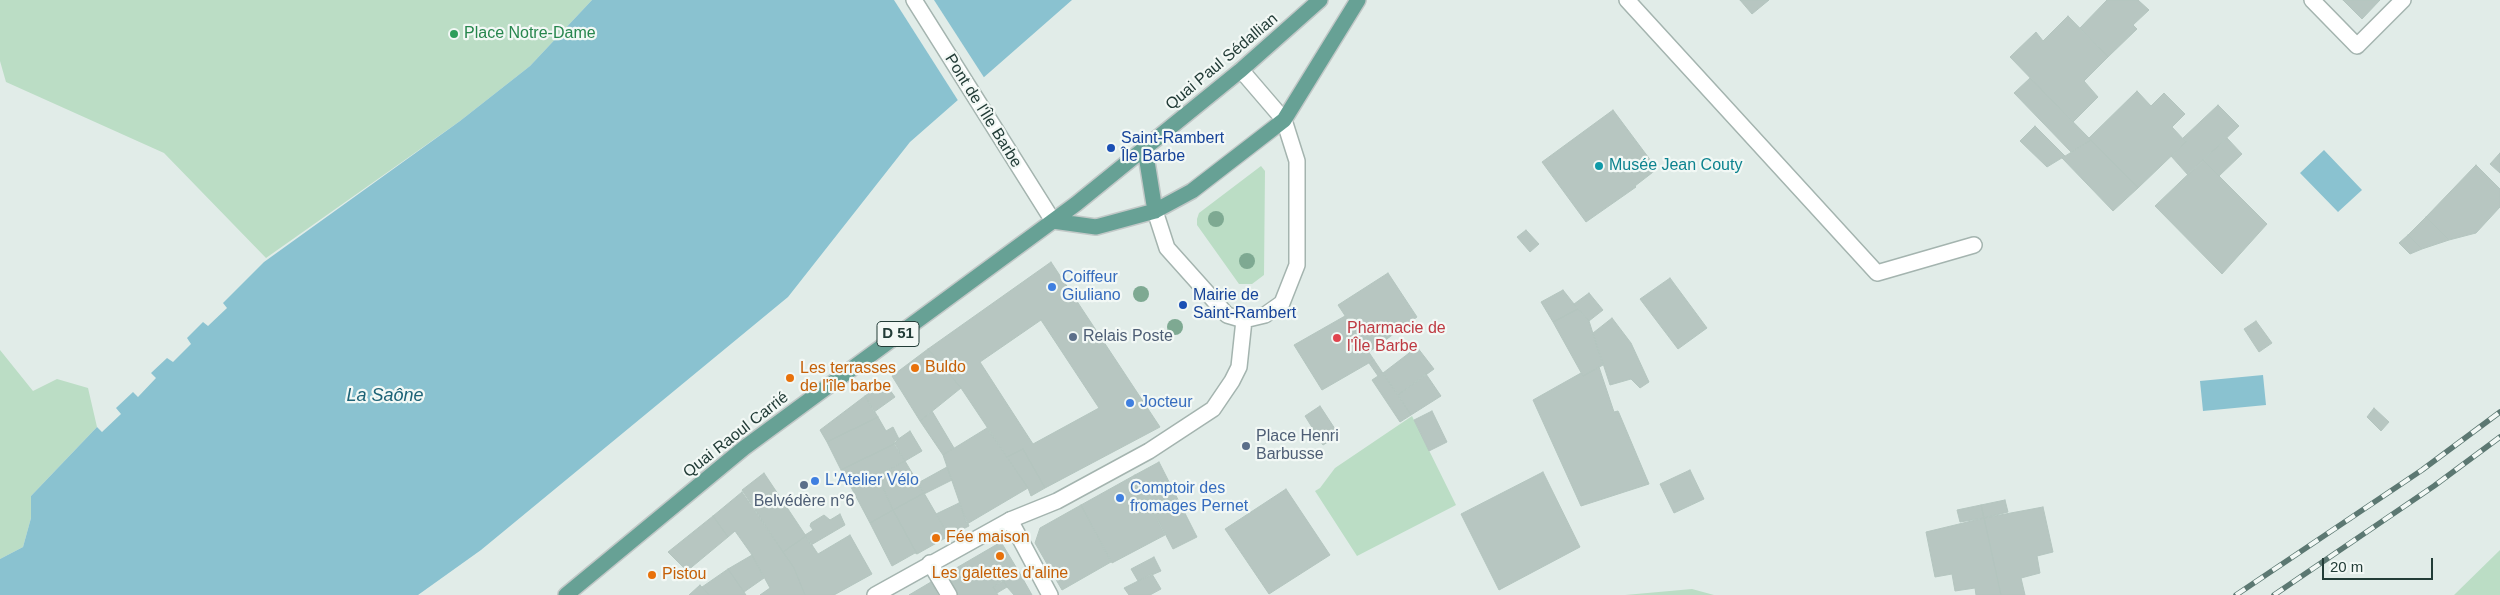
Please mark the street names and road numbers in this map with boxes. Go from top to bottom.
street label: Quai Paul Sédallian [1162,9,1282,115]
street label: Pont de l'Île Barbe [940,51,1026,171]
road number: D 51 [877,322,919,346]
street label: Quai Raoul Carrié [680,388,792,482]

